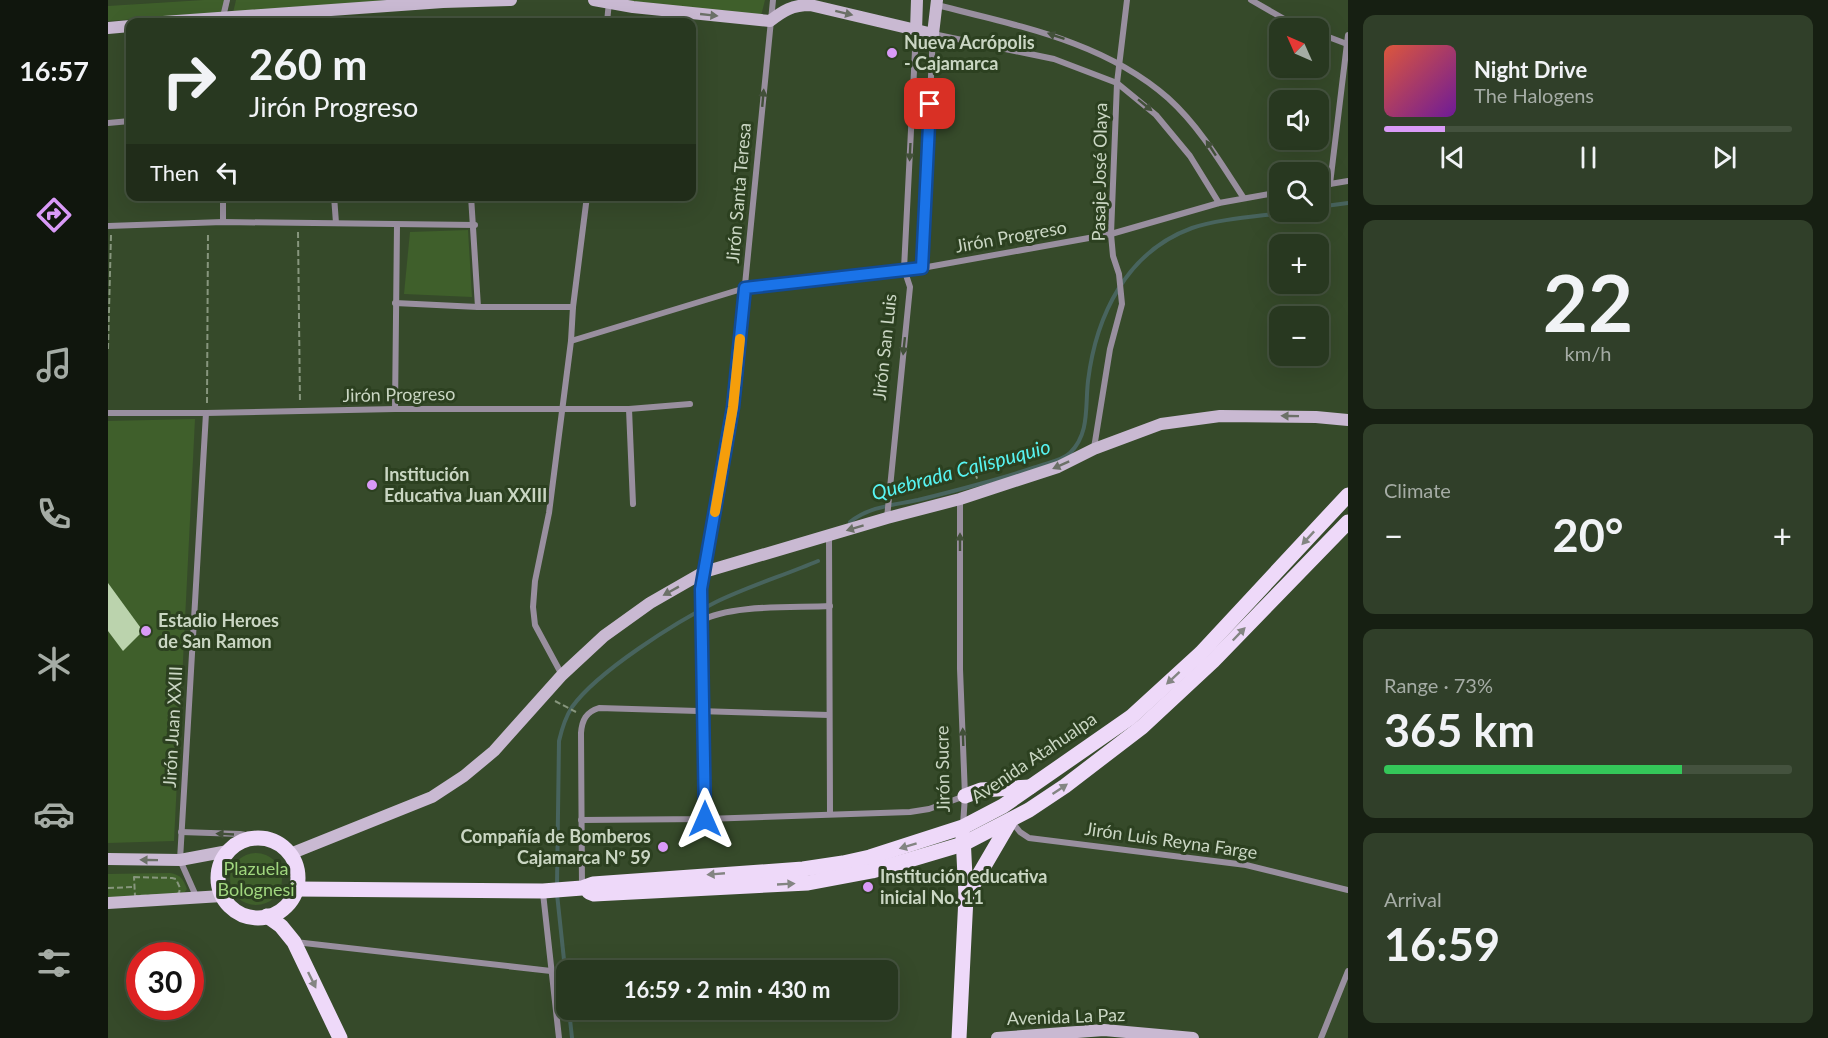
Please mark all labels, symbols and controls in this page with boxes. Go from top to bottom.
one-way arrow [834,9,853,19]
one-way arrow [699,10,718,20]
north arrow [1269,18,1329,78]
map controls [1269,18,1329,366]
place label: Nueva Acrópolis - Cajamarca [904,31,1035,74]
one-way arrow [1047,31,1065,41]
text: 260 m [249,39,367,89]
icon: right [150,42,228,120]
marker: Nueva Acrópolis - Cajamarca [885,46,899,60]
text: 16:57 [19,54,89,87]
text: Night Drive [1474,56,1587,83]
pin [904,78,955,129]
text: The Halogens [1474,83,1594,107]
icon: arrive [913,87,946,120]
one-way arrow [758,88,768,107]
text: Jirón Progreso [249,90,418,123]
button: sound [1269,90,1329,150]
one-way arrow [1137,99,1152,111]
street label: Pasaje José Olaya [1087,102,1111,242]
street label: Jirón Santa Teresa [721,122,755,264]
one-way arrow [1206,140,1217,156]
icon: previous [1436,141,1469,174]
icon: pause [1572,141,1605,174]
icon: next [1708,141,1741,174]
one-way arrow [906,142,915,161]
icon: left [211,156,244,189]
text: Then [150,159,199,186]
button: search [1269,162,1329,222]
icon: directions [33,194,75,236]
street label: Jirón Progreso [953,215,1068,257]
button: + [1269,234,1329,294]
text: 22 [1543,255,1633,349]
street label: Jirón San Luis [867,292,901,401]
button: − [1269,306,1329,366]
one-way arrow [899,336,909,355]
text: km/h [1565,341,1611,365]
icon: music [33,344,75,386]
street label: Jirón Progreso [342,382,456,406]
one-way arrow [1280,412,1299,421]
water label: Quebrada Calispuquio [869,434,1053,504]
one-way arrow [1053,460,1070,469]
place label: Institución Educativa Juan XXIII [384,463,547,506]
marker: Institución Educativa Juan XXIII [365,478,379,492]
text: Climate [1384,478,1451,502]
icon: phone [33,493,75,535]
text: 20° [1553,508,1623,562]
text: − [1384,515,1403,555]
text: + [1773,515,1792,555]
one-way arrow [846,524,864,533]
one-way arrow [1302,530,1315,545]
one-way arrow [955,533,965,552]
one-way arrow [662,586,679,596]
place label: Estadio Heroes de San Ramon [158,609,279,652]
marker: Estadio Heroes de San Ramon [139,624,153,638]
one-way arrow [1232,627,1246,641]
icon: climate [33,643,75,685]
street label: Jirón Juan XXIII [158,666,186,788]
one-way arrow [1166,671,1180,685]
text: Range · 73% [1384,673,1493,697]
text: 365 km [1384,703,1535,757]
street label: Avenida Atahualpa [966,707,1100,807]
street label: Jirón Sucre [930,725,954,813]
one-way arrow [958,728,967,747]
one-way arrow [1052,783,1068,795]
position arrow [673,787,737,851]
icon: car [33,793,75,835]
street label: Jirón Luis Reyna Farge [1083,817,1259,863]
place label: Compañía de Bomberos Cajamarca Nº 59 [460,825,651,868]
one-way arrow [215,829,234,838]
marker: Compañía de Bomberos Cajamarca Nº 59 [656,840,670,854]
one-way arrow [899,842,917,851]
one-way arrow [140,855,159,865]
park label: Plazuela Bolognesi [217,857,295,900]
place label: Institución educativa inicial No. 11 [880,865,1047,908]
one-way arrow [706,870,725,879]
one-way arrow [776,880,795,889]
marker: Institución educativa inicial No. 11 [861,880,875,894]
text: Arrival [1384,887,1442,911]
text: 16:59 [1384,917,1500,971]
icon: filters [33,942,75,984]
speed limit sign: 30 [126,942,204,1020]
one-way arrow [308,971,317,988]
text: 16:59 · 2 min · 430 m [624,976,830,1003]
street label: Avenida La Paz [1006,1003,1126,1029]

